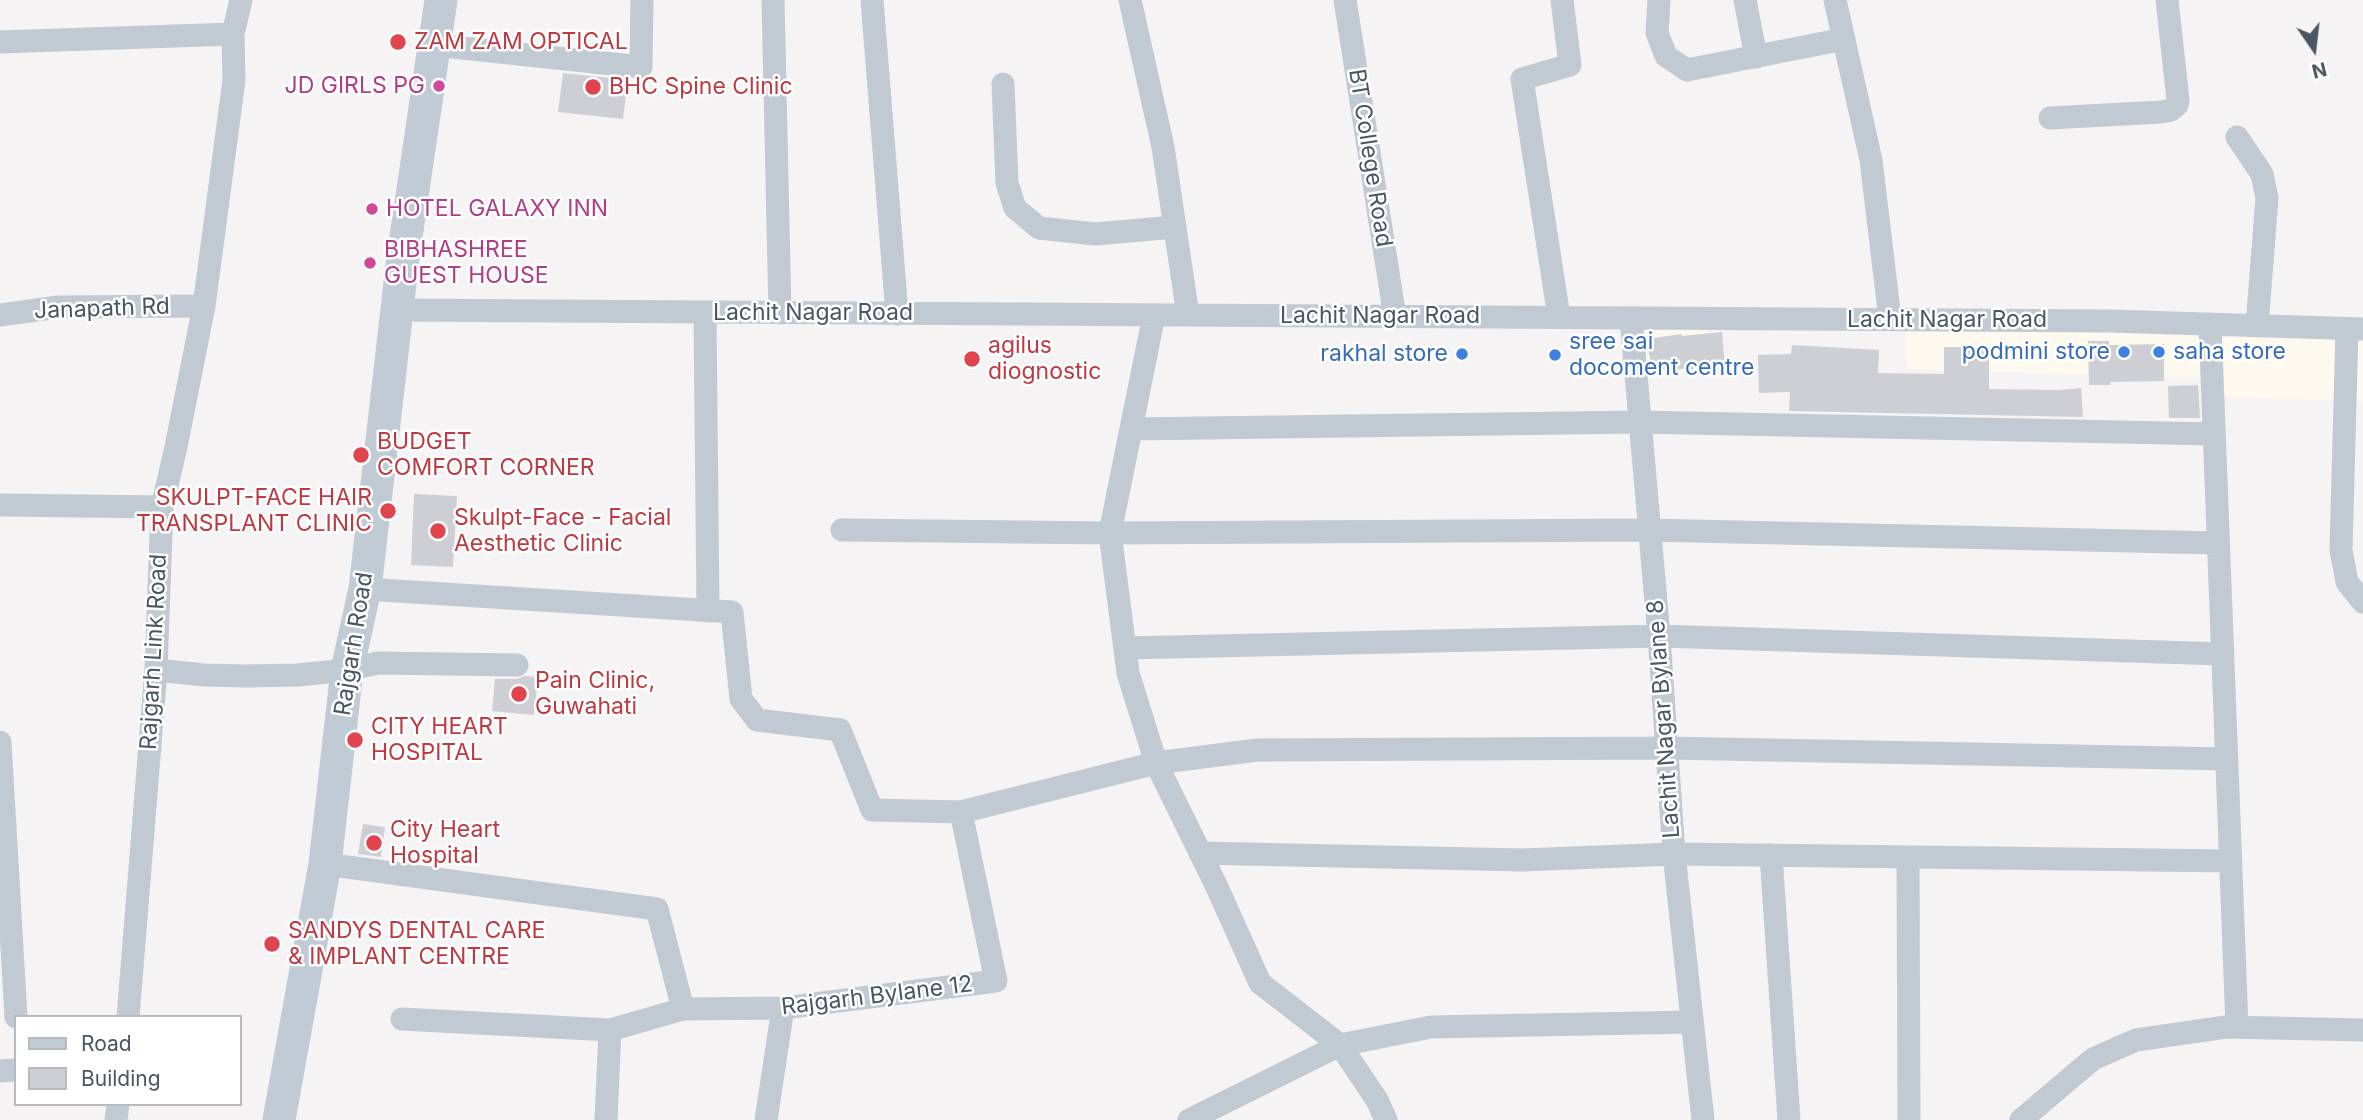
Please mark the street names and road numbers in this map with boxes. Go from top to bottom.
street label: BT College Road [1342,67,1398,249]
street label: Janapath Rd [34,293,170,325]
street label: Lachit Nagar Road [713,299,913,327]
street label: Lachit Nagar Road [1280,302,1480,330]
street label: Lachit Nagar Road [1847,306,2047,334]
street label: Rajgarh Link Road [135,553,173,751]
street label: Rajgarh Road [329,570,379,718]
street label: Lachit Nagar Bylane 8 [1642,599,1686,839]
street label: Rajgarh Bylane 12 [780,971,974,1021]

